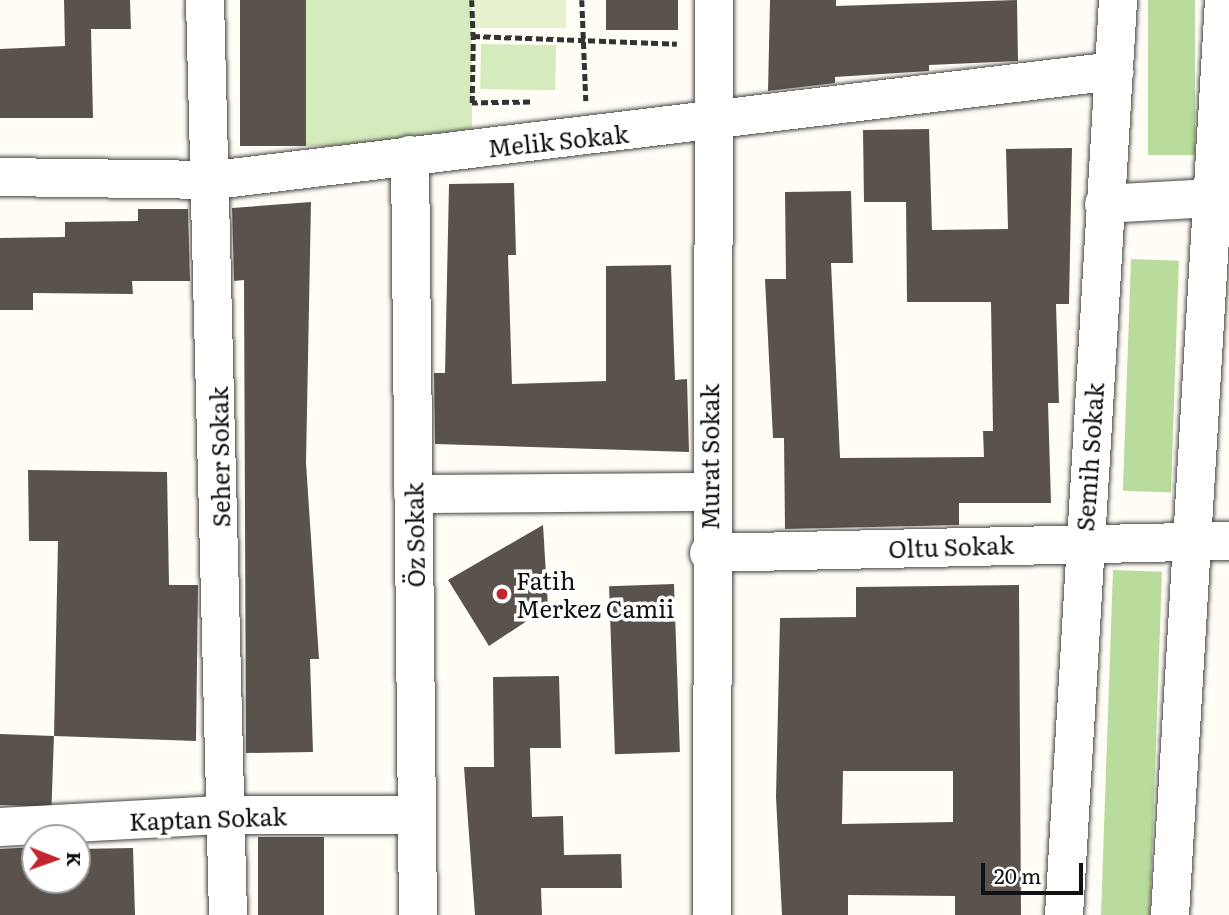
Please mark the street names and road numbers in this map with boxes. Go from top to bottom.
street label: Melik Sokak [486,118,630,162]
street label: Semih Sokak [1069,382,1109,532]
street label: Murat Sokak [695,384,723,530]
street label: Seher Sokak [203,386,235,528]
street label: Öz Sokak [399,482,429,588]
street label: Oltu Sokak [888,529,1014,563]
street label: Kaptan Sokak [129,801,287,835]

